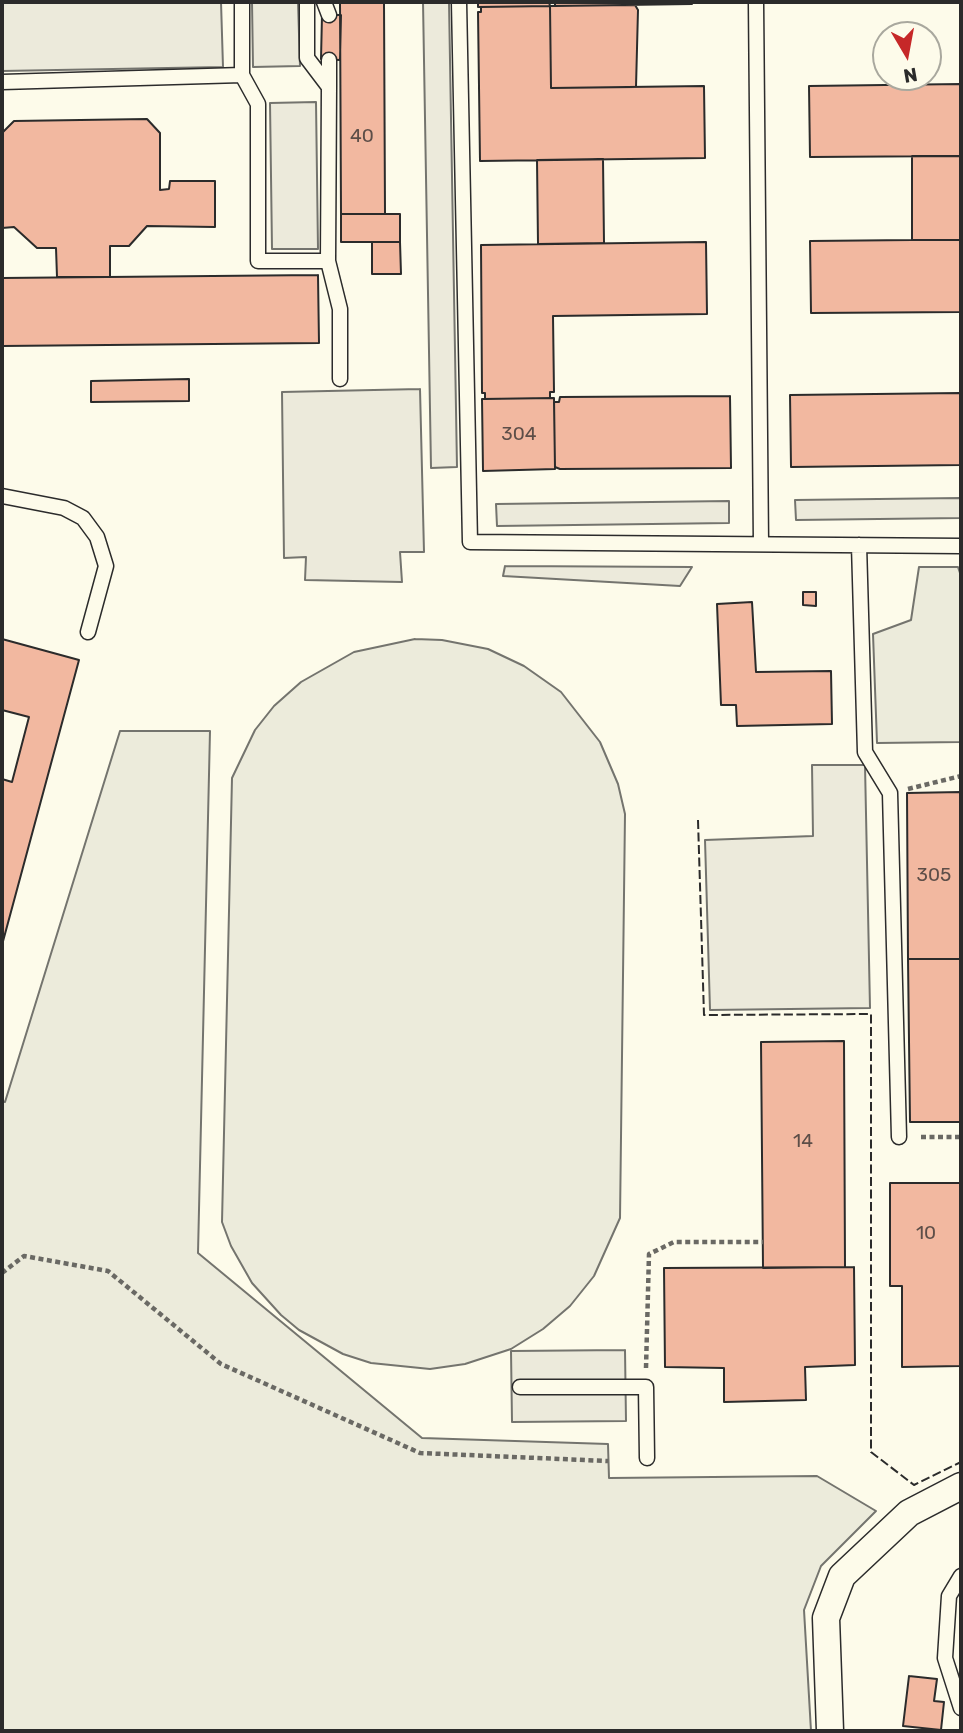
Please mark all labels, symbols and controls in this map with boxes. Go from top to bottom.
north arrow [872,21,942,91]
text: N [902,63,919,88]
house number: 40 [350,126,374,148]
house number: 304 [501,424,537,446]
house number: 305 [917,865,951,887]
house number: 14 [793,1131,813,1153]
house number: 10 [916,1223,936,1245]

